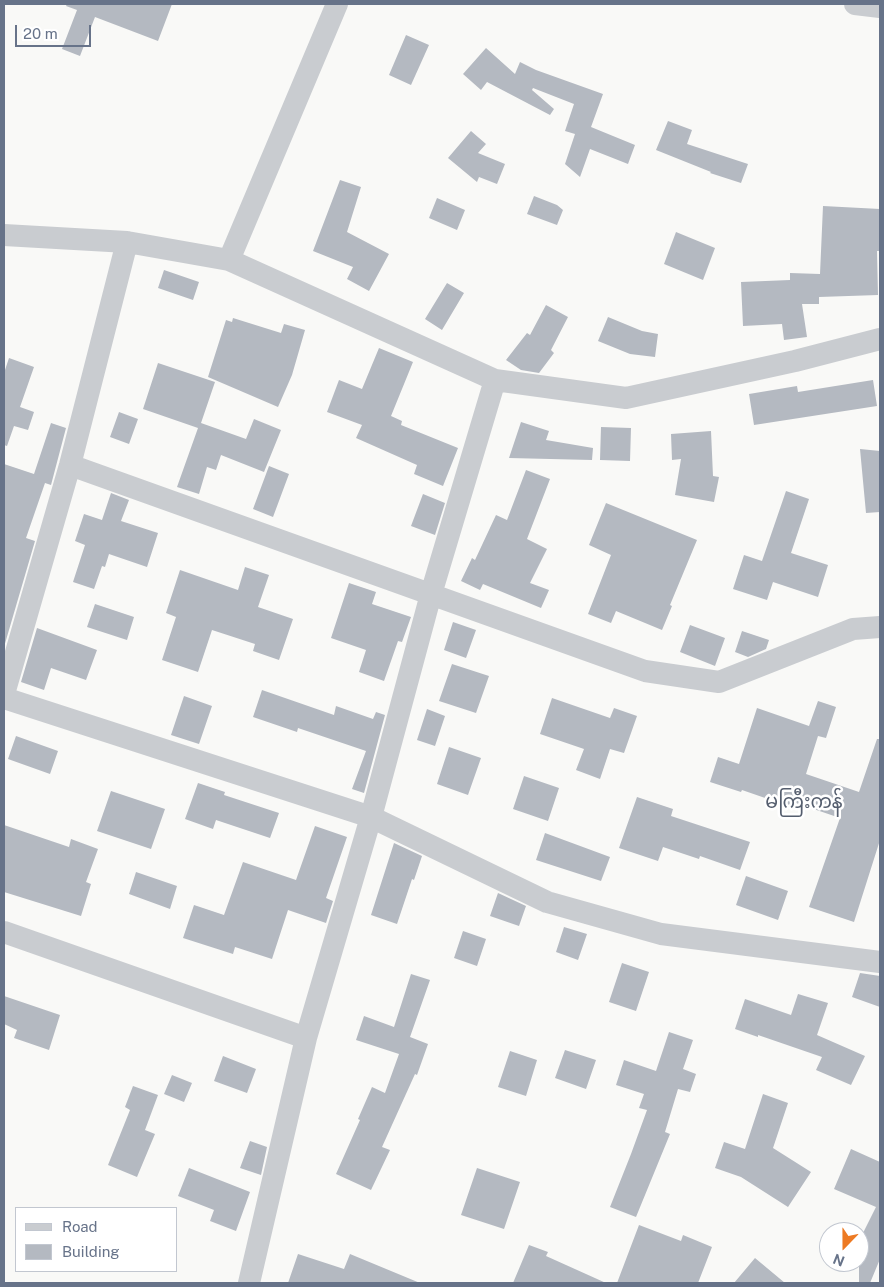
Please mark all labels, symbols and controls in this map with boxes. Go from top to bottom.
scale bar [18,15,94,47]
text: 20 m [23,25,58,42]
district label: မကြီးကန် [765,791,843,813]
legend [15,1207,178,1272]
text: Road [62,1218,98,1235]
north arrow [819,1222,869,1272]
text: Building [62,1243,120,1260]
text: N [831,1251,847,1269]

